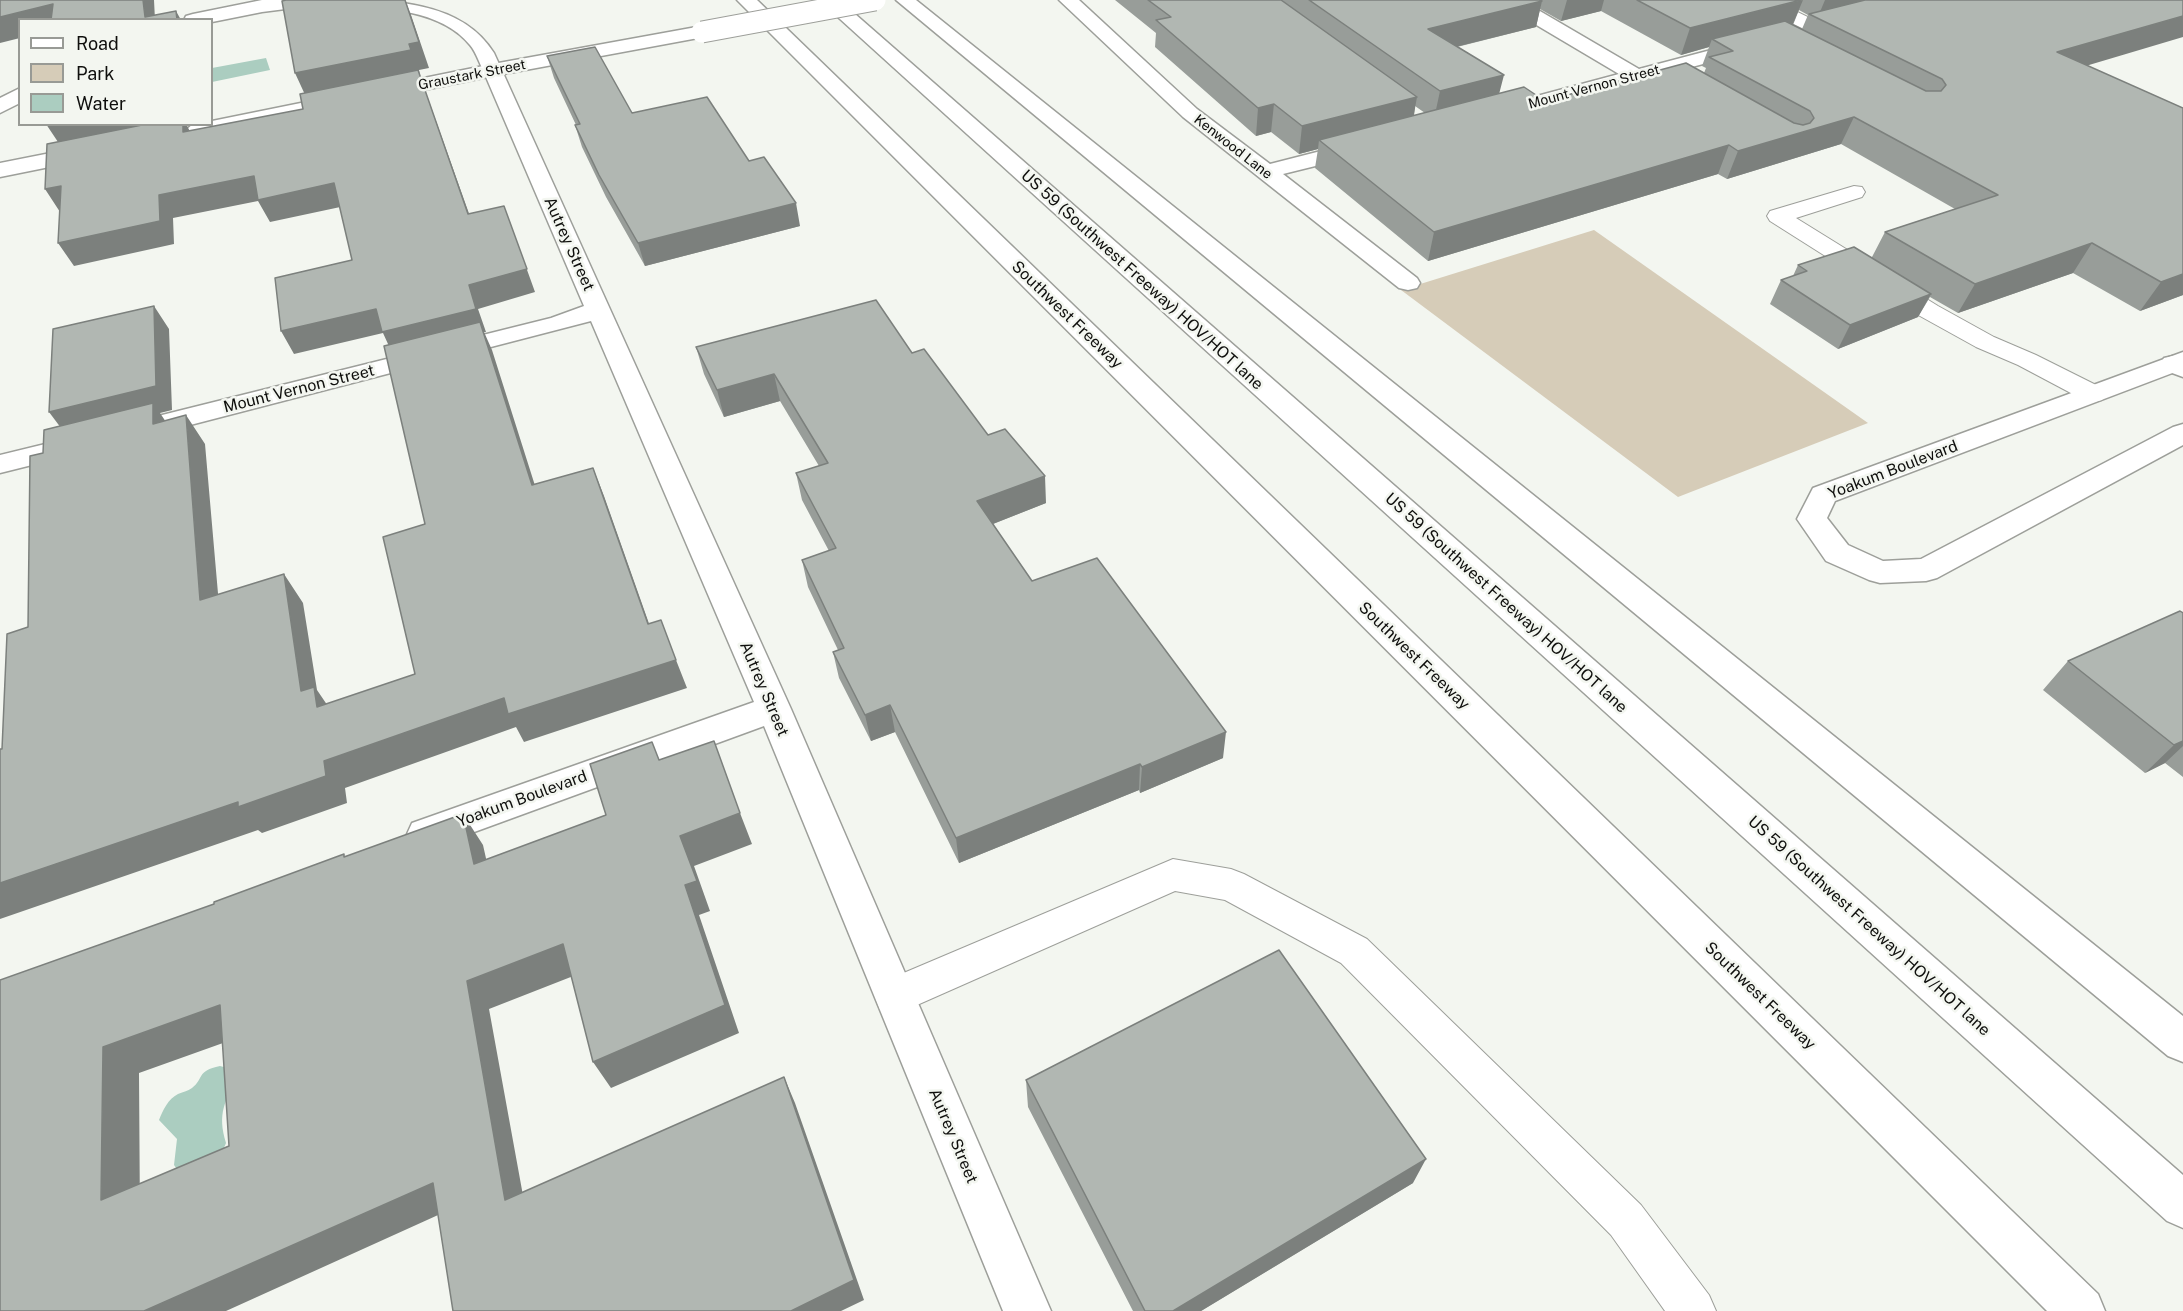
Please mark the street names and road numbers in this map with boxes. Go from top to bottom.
street label: Graustark Street [417,56,527,94]
street label: Mount Vernon Street [1526,61,1662,113]
street label: Kenwood Lane [1190,111,1276,183]
street label: US 59 (Southwest Freeway) HOV/HOT lane [1017,166,1267,394]
street label: Autrey Street [540,194,598,294]
street label: Southwest Freeway [1008,257,1126,373]
street label: Mount Vernon Street [221,361,377,417]
street label: Yoakum Boulevard [1825,436,1961,504]
street label: US 59 (Southwest Freeway) HOV/HOT lane [1381,489,1631,717]
street label: Southwest Freeway [1355,598,1473,714]
street label: Autrey Street [735,639,793,739]
street label: Yoakum Boulevard [454,766,590,832]
street label: US 59 (Southwest Freeway) HOV/HOT lane [1744,812,1994,1040]
street label: Southwest Freeway [1701,938,1819,1054]
street label: Autrey Street [924,1086,982,1186]

